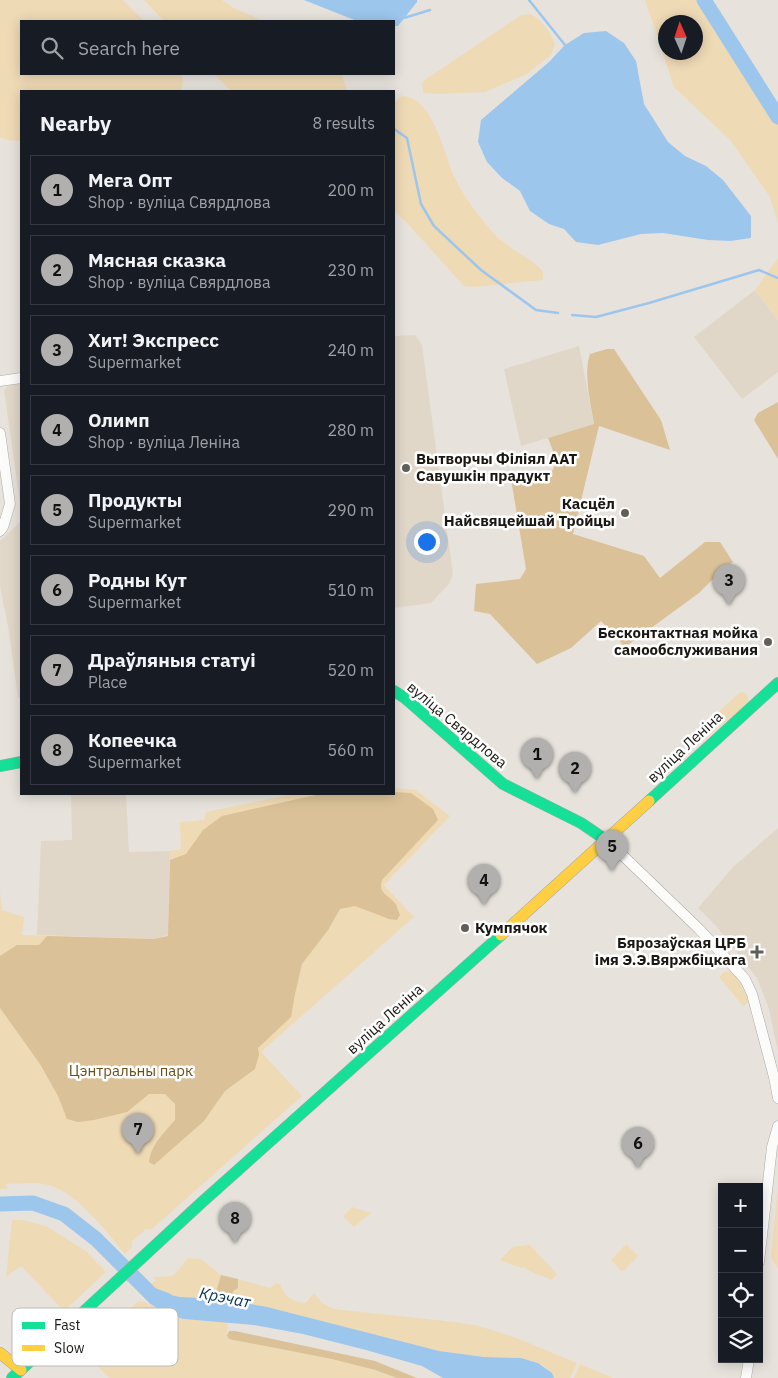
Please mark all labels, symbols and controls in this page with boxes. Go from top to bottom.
north arrow [658,15,703,60]
search box [20,20,395,75]
icon: search [38,34,66,62]
text: Search here [78,36,180,60]
text: Nearby [40,109,111,137]
text: 8 results [312,113,375,133]
text: Мега Опт [88,168,172,192]
text: 1 [52,180,62,200]
text: 200 m [327,180,374,200]
text: Shop · вуліца Свярдлова [88,192,271,212]
text: Мясная сказка [88,248,226,272]
text: 2 [52,260,62,280]
text: 230 m [327,260,374,280]
text: Shop · вуліца Свярдлова [88,272,271,292]
text: Хит! Экспресс [88,328,219,352]
text: 3 [52,340,62,360]
text: 240 m [327,340,374,360]
text: Supermarket [88,352,181,372]
text: Олимп [88,408,150,432]
text: 4 [52,420,62,440]
text: 280 m [327,420,374,440]
text: Shop · вуліца Леніна [88,432,240,452]
place label: Вытворчы Філіял ААТ Савушкін прадукт [416,449,578,485]
marker: Вытворчы Філіял ААТ Савушкін прадукт [400,462,412,474]
text: Продукты [88,488,182,512]
place label: Касцёл Найсвяцейшай Тройцы [444,494,615,530]
text: 5 [52,500,62,520]
text: 290 m [327,500,374,520]
marker: Касцёл Найсвяцейшай Тройцы [619,507,631,519]
text: Supermarket [88,512,181,532]
your location [414,529,440,555]
pin: 3 [713,564,745,605]
text: Родны Кут [88,568,187,592]
text: 6 [52,580,62,600]
text: 510 m [327,580,374,600]
text: Supermarket [88,592,181,612]
place label: Бесконтактная мойка самообслуживания [598,623,758,659]
marker: Бесконтактная мойка самообслуживания [762,636,774,648]
text: Драўляныя статуі [88,648,256,672]
text: 7 [52,660,62,680]
text: 520 m [327,660,374,680]
text: Place [88,672,127,692]
street label: вуліца Свярдлова [403,677,511,772]
street label: вуліца Леніна [643,707,726,786]
text: Копеечка [88,728,177,752]
pin: 1 [521,738,553,779]
text: 8 [52,740,62,760]
text: 560 m [327,740,374,760]
text: Supermarket [88,752,181,772]
pin: 2 [559,752,591,793]
pin: 5 [596,830,628,871]
pin: 4 [468,864,500,905]
place label: Кумпячок [475,918,548,937]
marker: Кумпячок [459,922,471,934]
place label: Бярозаўская ЦРБ імя Э.Э.Вяржбіцкага [595,933,746,969]
marker: Бярозаўская ЦРБ імя Э.Э.Вяржбіцкага [750,945,764,959]
street label: вуліца Леніна [343,979,427,1058]
park label: Цэнтральны парк [69,1061,193,1080]
pin: 7 [122,1113,154,1154]
pin: 6 [622,1127,654,1168]
map controls [718,1183,763,1363]
button: + [718,1183,763,1228]
pin: 8 [219,1202,251,1243]
button: − [718,1228,763,1273]
button: locate [718,1273,763,1318]
water label: Крэчат [198,1282,253,1312]
legend [12,1308,178,1366]
text: Fast [54,1316,80,1334]
button: layers [718,1318,763,1363]
text: Slow [54,1339,85,1357]

